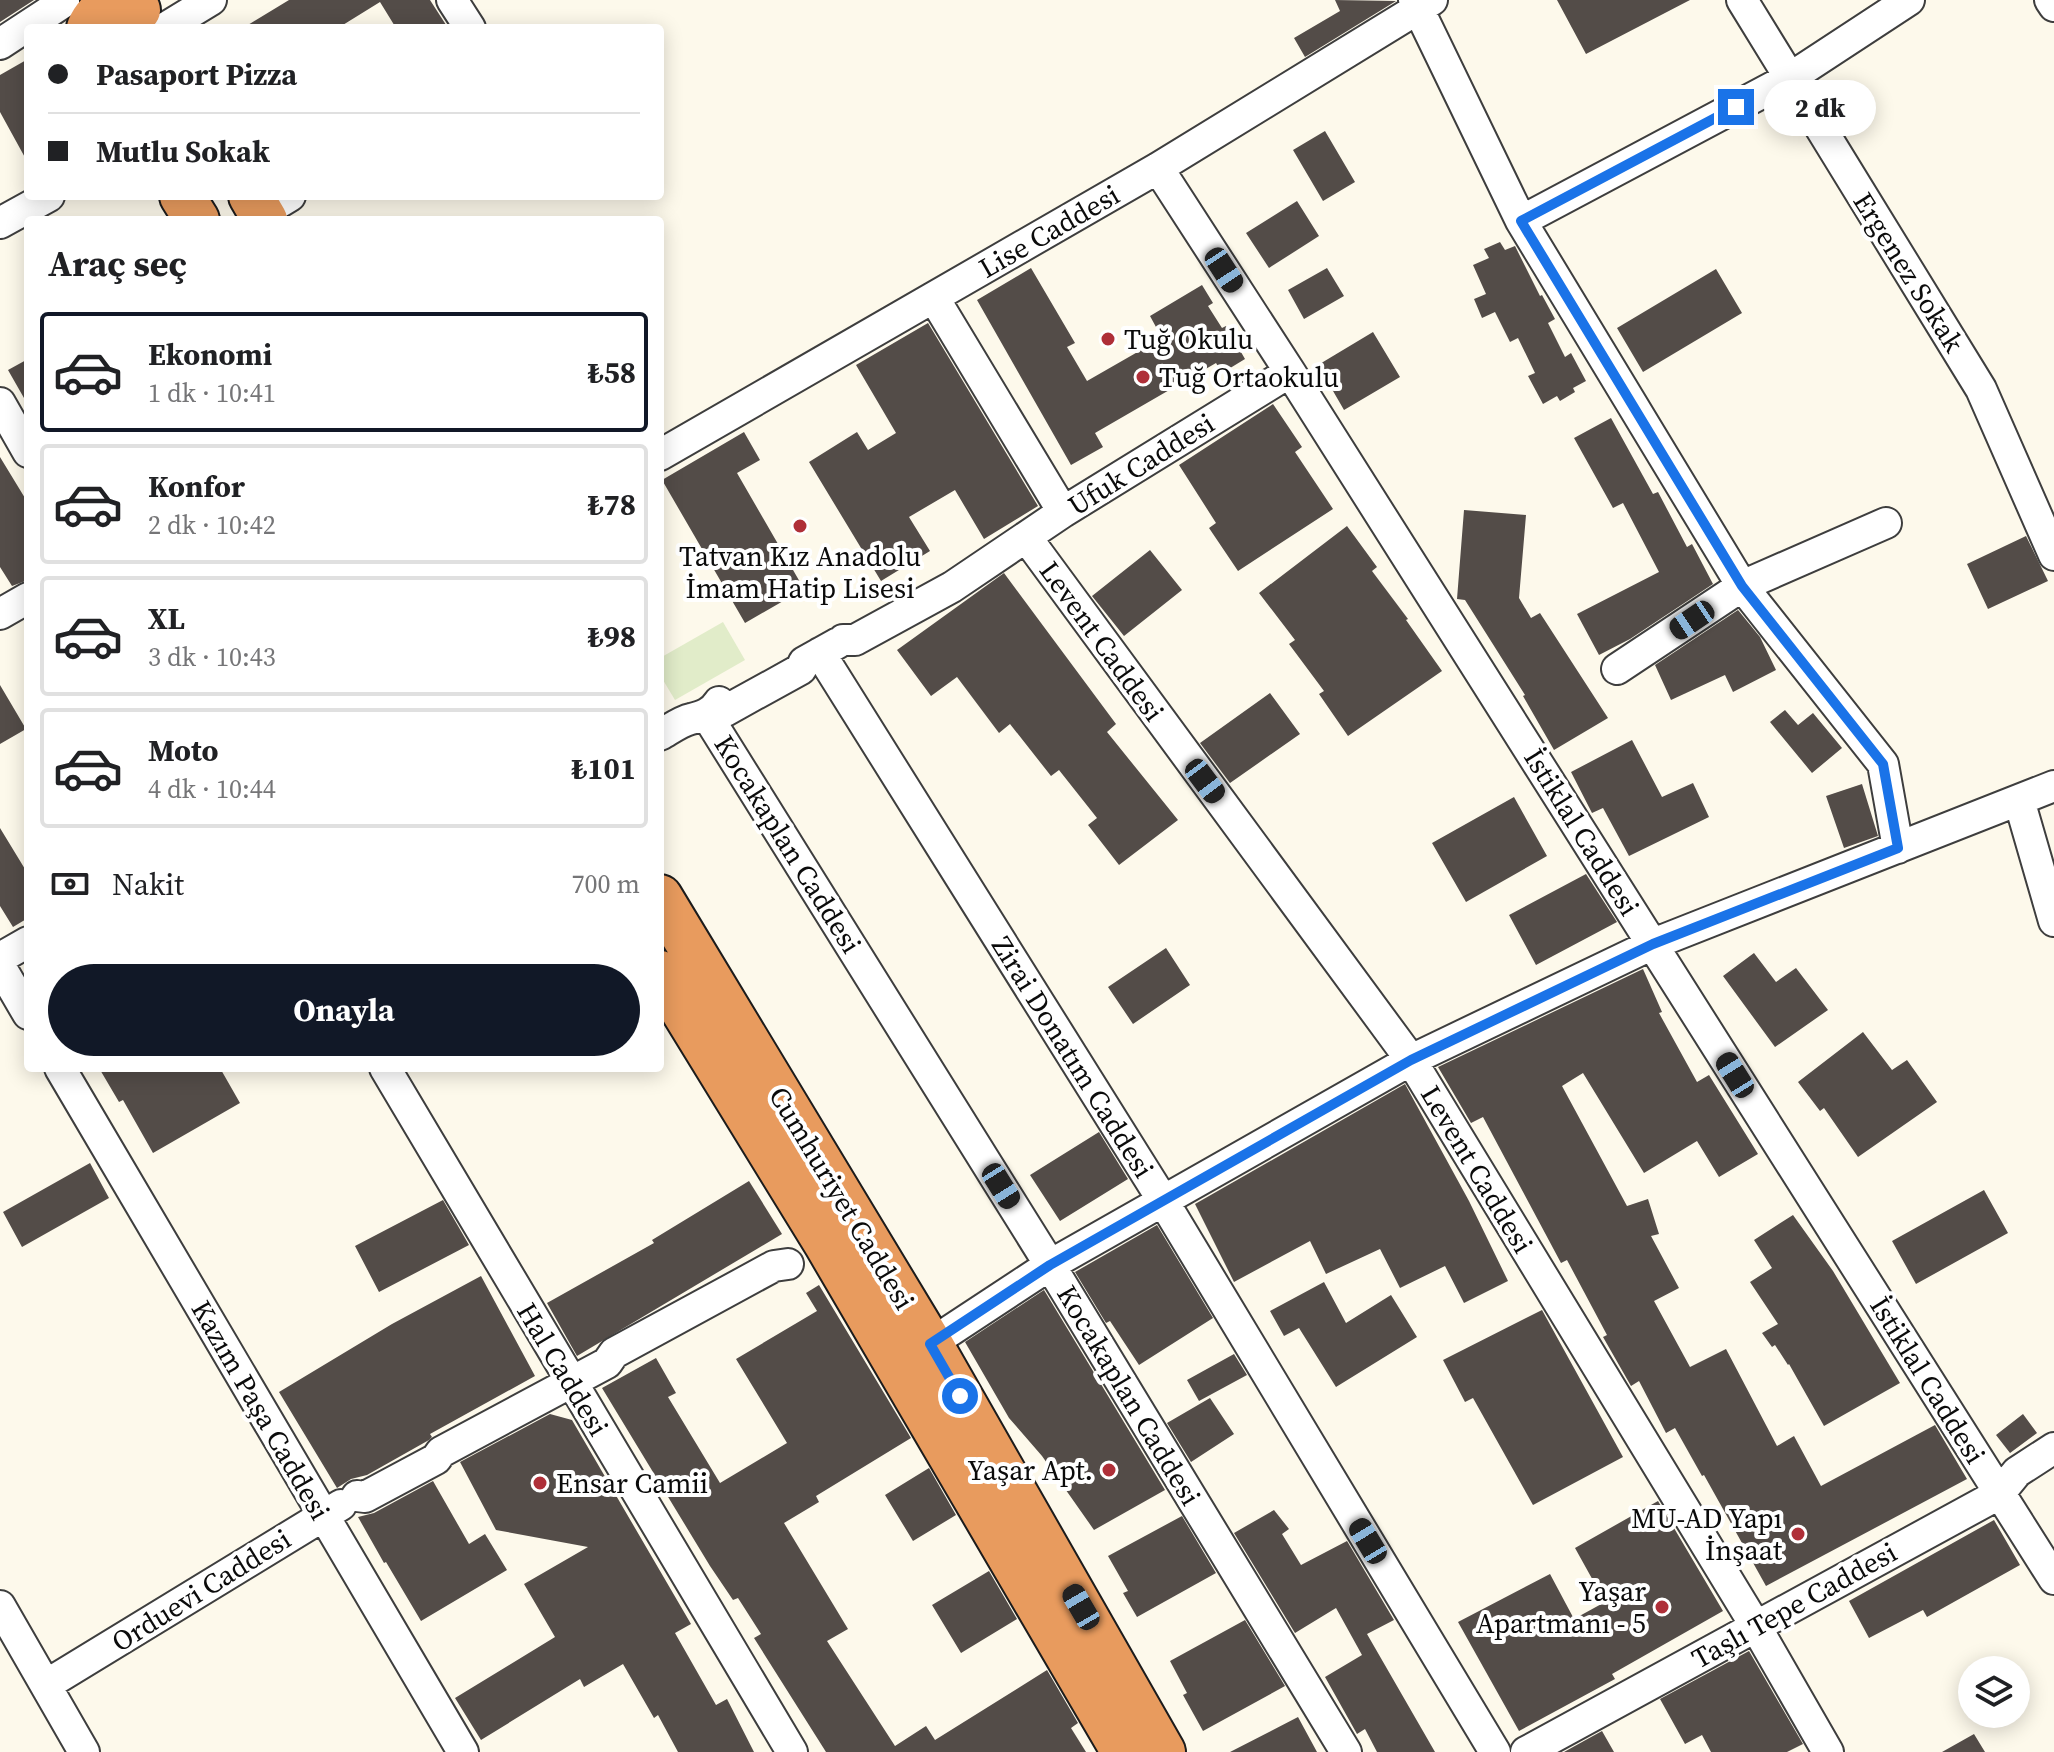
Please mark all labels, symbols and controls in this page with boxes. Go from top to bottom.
text: Pasaport Pizza [96,54,297,95]
callout: 2 dk [1764,79,1876,135]
route end [1718,89,1754,125]
text: 2 dk [1795,90,1845,126]
text: Mutlu Sokak [96,131,270,172]
street label: Lise Caddesi [972,175,1126,287]
street label: Ergenez Sokak [1845,185,1974,360]
text: Araç seç [48,239,187,288]
car [1201,243,1247,297]
place label: Tuğ Okulu [1124,320,1253,358]
marker: Tuğ Okulu [1099,330,1117,348]
text: Ekonomi [148,334,272,375]
icon: car [52,336,124,408]
text: ₺58 [587,352,636,393]
place label: Tuğ Ortaokulu [1159,358,1339,396]
marker: Tuğ Ortaokulu [1134,368,1152,386]
text: 1 dk · 10:41 [148,375,276,411]
street label: Ufuk Caddesi [1061,404,1221,524]
text: Konfor [148,466,245,507]
icon: car [52,468,124,540]
text: ₺78 [587,484,636,525]
text: 2 dk · 10:42 [148,507,276,543]
marker: Tatvan Kız Anadolu İmam Hatip Lisesi [791,517,809,535]
place label: Tatvan Kız Anadolu İmam Hatip Lisesi [679,537,921,607]
street label: Levent Caddesi [1031,553,1173,729]
car [1665,597,1719,643]
text: XL [148,598,185,639]
icon: car [52,600,124,672]
text: ₺98 [587,616,636,657]
text: 3 dk · 10:43 [148,639,276,675]
street label: Kocakaplan Caddesi [705,728,871,960]
text: Moto [148,730,219,771]
icon: car [52,732,124,804]
street label: İstiklal Caddesi [1515,741,1649,923]
text: ₺101 [571,748,636,789]
car [1181,755,1229,807]
text: 4 dk · 10:44 [148,771,276,807]
icon: cash [48,862,92,906]
text: Nakit [112,864,184,905]
text: 700 m [572,866,640,902]
street label: Zirai Donatım Caddesi [983,929,1163,1185]
button: Onayla [48,964,640,1056]
car [1712,1048,1758,1102]
street label: Levent Caddesi [1412,1078,1542,1260]
street label: Cumhuriyet Caddesi [760,1079,924,1317]
car [978,1159,1024,1213]
street label: Kocakaplan Caddesi [1048,1278,1210,1512]
street label: İstiklal Caddesi [1861,1289,1995,1471]
street label: Kazım Paşa Caddesi [183,1293,339,1527]
street label: Hal Caddesi [508,1295,618,1443]
route start [942,1378,978,1414]
place label: Yaşar Apt. [967,1451,1093,1489]
marker: Yaşar Apt. [1100,1461,1118,1479]
place label: Ensar Camii [556,1464,708,1502]
marker: Ensar Camii [531,1474,549,1492]
place label: MU-AD Yapı İnşaat [1631,1499,1783,1569]
car [1345,1514,1391,1568]
street label: Orduevi Caddesi [104,1520,298,1660]
marker: MU-AD Yapı İnşaat [1789,1525,1807,1543]
street label: Taşlı Tepe Caddesi [1685,1533,1903,1677]
place label: Yaşar Apartmanı - 5 [1476,1572,1646,1642]
car [1059,1580,1103,1634]
marker: Yaşar Apartmanı - 5 [1653,1598,1671,1616]
map controls [1958,1656,2030,1728]
button: layers [1958,1656,2030,1728]

